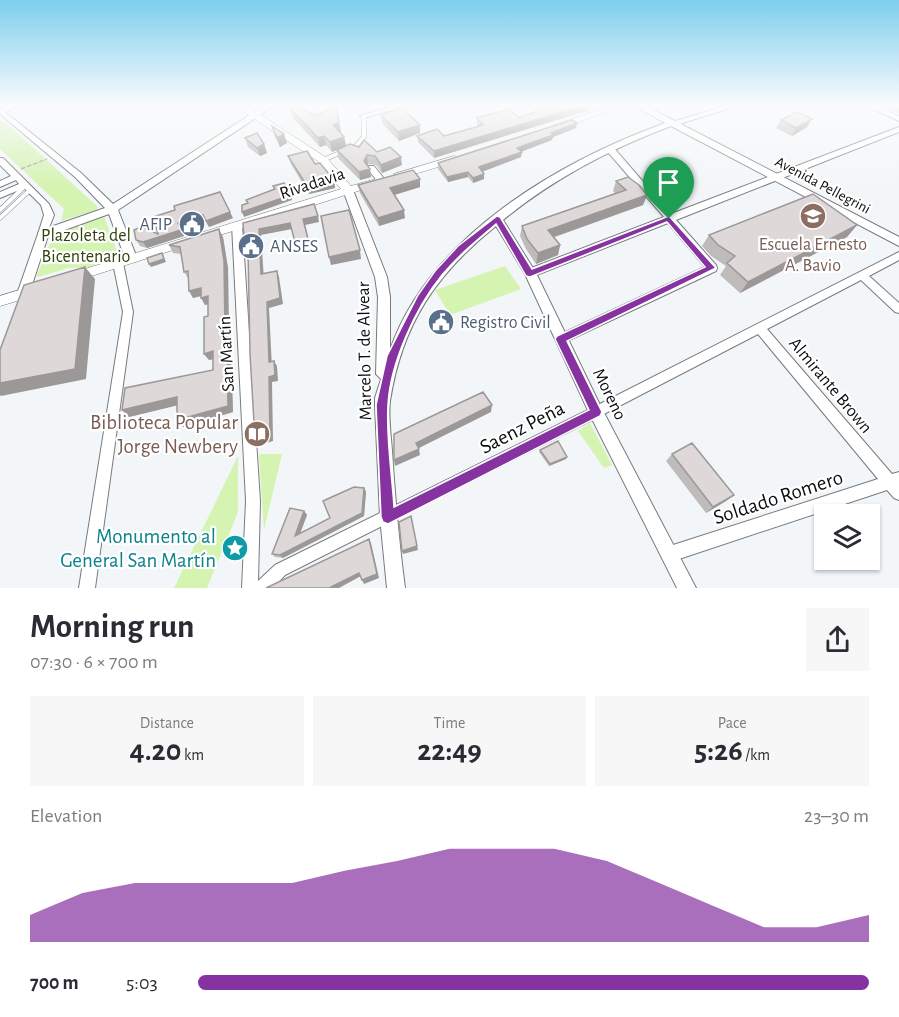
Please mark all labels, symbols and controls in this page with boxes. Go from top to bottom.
street label: Avenida Pellegrini [773,154,873,217]
pin [643,157,694,219]
street label: Rivadavia [277,165,347,203]
icon: arrive [652,166,685,199]
school or university icon: Escuela Ernesto A. Bavio [798,201,828,231]
public building icon: AFIP [177,209,207,239]
place label: AFIP [140,216,172,234]
park label: Plazoleta del Bicentenario [41,227,131,266]
public building icon: ANSES [236,231,266,261]
place label: Escuela Ernesto A. Bavio [759,236,867,275]
place label: ANSES [270,238,318,256]
street label: Marcelo T. de Alvear [355,281,375,421]
public building icon: Registro Civil [426,307,456,337]
place label: Registro Civil [460,314,551,332]
street label: San Martín [216,316,238,392]
street label: Almirante Brown [785,334,875,437]
street label: Moreno [589,366,629,423]
street label: Saenz Peña [476,397,568,458]
place label: Biblioteca Popular Jorge Newbery [90,412,238,457]
library icon: Biblioteca Popular Jorge Newbery [242,419,272,449]
street label: Soldado Romero [711,467,845,528]
map controls [814,504,880,570]
button: layers [814,504,880,570]
place label: Monumento al General San Martín [60,526,216,571]
place icon: Monumento al General San Martín [220,533,250,563]
button: share [806,608,869,671]
text: Morning run [30,611,194,644]
text: 07:30 · 6 × 700 m [30,652,158,672]
text: Distance [140,715,194,731]
text: Time [434,715,465,731]
text: Pace [718,715,747,731]
text: 4.20 [130,736,181,766]
text: 22:49 [417,736,482,766]
text: 5:26 [694,736,743,766]
text: km [181,747,204,763]
text: /km [743,747,770,763]
text: Elevation [30,806,102,826]
text: 23–30 m [804,806,869,826]
text: 700 m [30,973,79,993]
text: 5:03 [126,973,158,993]

